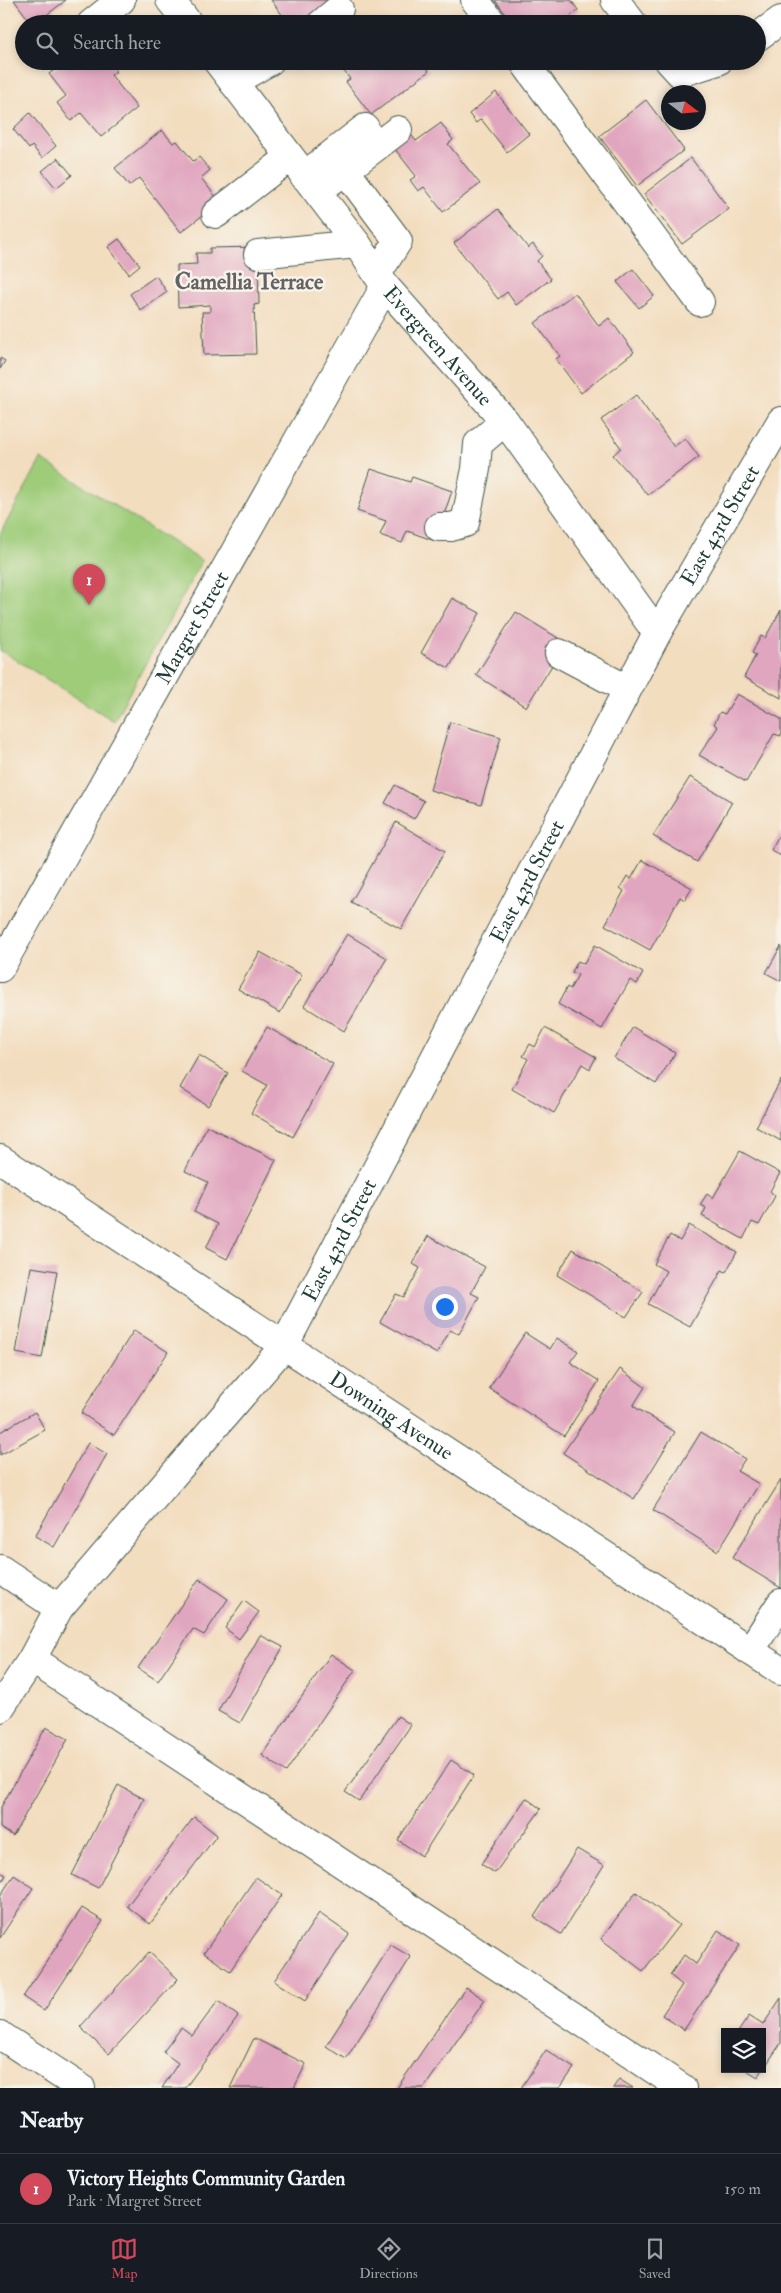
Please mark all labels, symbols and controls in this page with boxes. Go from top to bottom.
search box [15,15,766,70]
icon: search [33,29,61,57]
text: Search here [73,31,161,55]
north arrow [661,85,706,130]
district label: Camellia Terrace [175,268,324,296]
street label: Evergreen Avenue [378,280,499,412]
street label: East 43rd Street [674,460,766,590]
pin: 1 [73,564,105,605]
street label: Margret Street [150,566,235,689]
street label: East 43rd Street [484,815,570,947]
street label: East 43rd Street [296,1174,383,1306]
your location [432,1294,458,1320]
street label: Downing Avenue [324,1365,459,1466]
map controls [721,2028,766,2073]
button: layers [721,2028,766,2073]
text: Nearby [20,2107,83,2134]
text: Victory Heights Community Garden [67,2167,345,2191]
text: 1 [33,2179,39,2199]
text: 150 m [724,2179,761,2199]
text: Park · Margret Street [67,2191,201,2211]
tab: Map [110,2235,138,2282]
tab: Directions [359,2235,418,2282]
tab: Saved [639,2235,671,2282]

